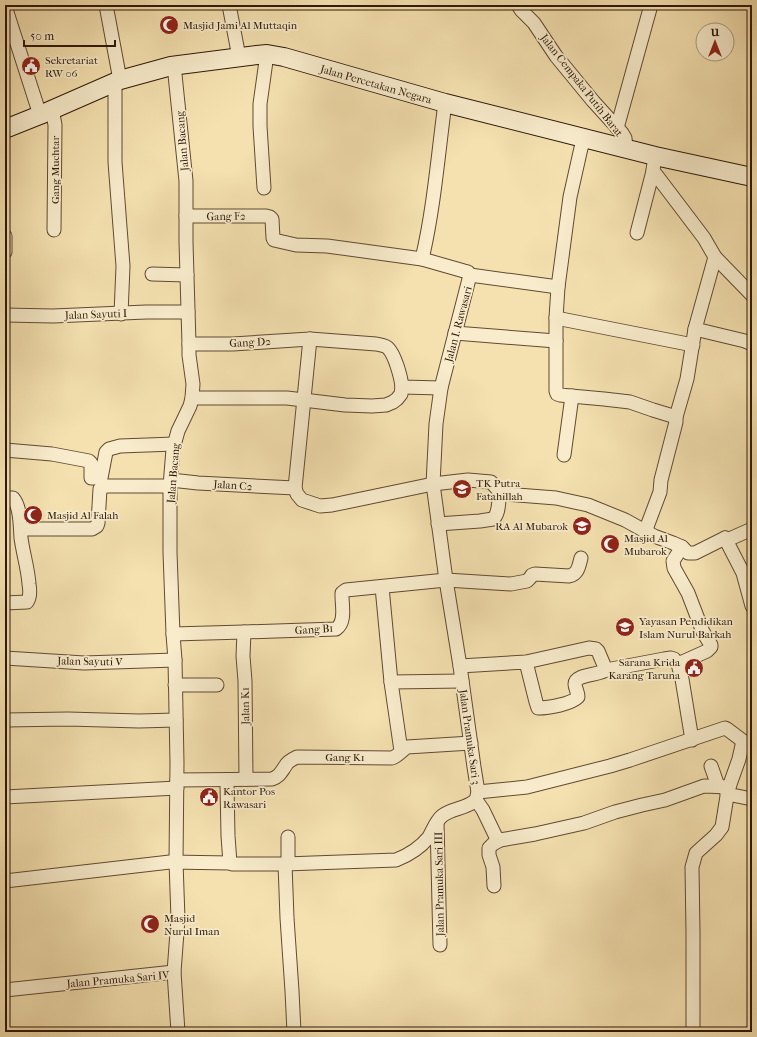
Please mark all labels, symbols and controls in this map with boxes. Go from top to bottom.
mosque icon: Masjid Jami Al Muttaqin [158,14,180,36]
place label: Masjid Jami Al Muttaqin [183,19,298,32]
scale bar [24,22,115,48]
north arrow [695,22,735,62]
text: U [710,26,720,39]
text: 50 m [30,29,54,43]
street label: Jalan Cempaka Putih Barat [537,31,626,139]
place label: Sekretariat RW 06 [45,54,98,80]
public building icon: Sekretariat RW 06 [20,55,42,77]
street label: Jalan Percetakan Negara [318,62,434,107]
street label: Jalan Bacang [173,110,192,173]
street label: Gang Muchtar [49,136,62,204]
street label: Gang F2 [206,210,246,223]
street label: Jalan I. Rawasari [442,284,475,364]
street label: Jalan Sayuti I [64,307,128,322]
street label: Gang D2 [229,335,271,350]
street label: Jalan Bacang [164,442,183,505]
place label: TK Putra Fatahillah [476,477,524,503]
street label: Jalan C2 [212,478,253,493]
school or university icon: TK Putra Fatahillah [451,478,473,500]
mosque icon: Masjid Al Falah [22,504,44,526]
place label: Masjid Al Falah [47,509,119,522]
school or university icon: RA Al Mubarok [571,515,593,537]
place label: RA Al Mubarok [495,520,568,533]
place label: Masjid Al Mubarok [624,532,668,558]
mosque icon: Masjid Al Mubarok [599,533,621,555]
place label: Yayasan Pendidikan Islam Nurul Barkah [638,615,734,641]
school or university icon: Yayasan Pendidikan Islam Nurul Barkah [614,616,636,638]
street label: Gang B1 [294,622,334,637]
street label: Jalan Sayuti V [56,654,124,669]
place label: Sarana Krida Karang Taruna [608,656,681,682]
public building icon: Sarana Krida Karang Taruna [683,657,705,679]
street label: Jalan K1 [239,687,252,726]
street label: Jalan Pramuka Sari 3 [456,688,483,786]
street label: Gang K1 [325,751,365,764]
place label: Kantor Pos Rawasari [223,785,275,811]
public building icon: Kantor Pos Rawasari [198,786,220,808]
street label: Jalan Pramuka Sari III [432,831,447,937]
place label: Masjid Nurul Iman [164,912,220,938]
mosque icon: Masjid Nurul Iman [139,913,161,935]
street label: Jalan Pramuka Sari IV [65,968,171,991]

